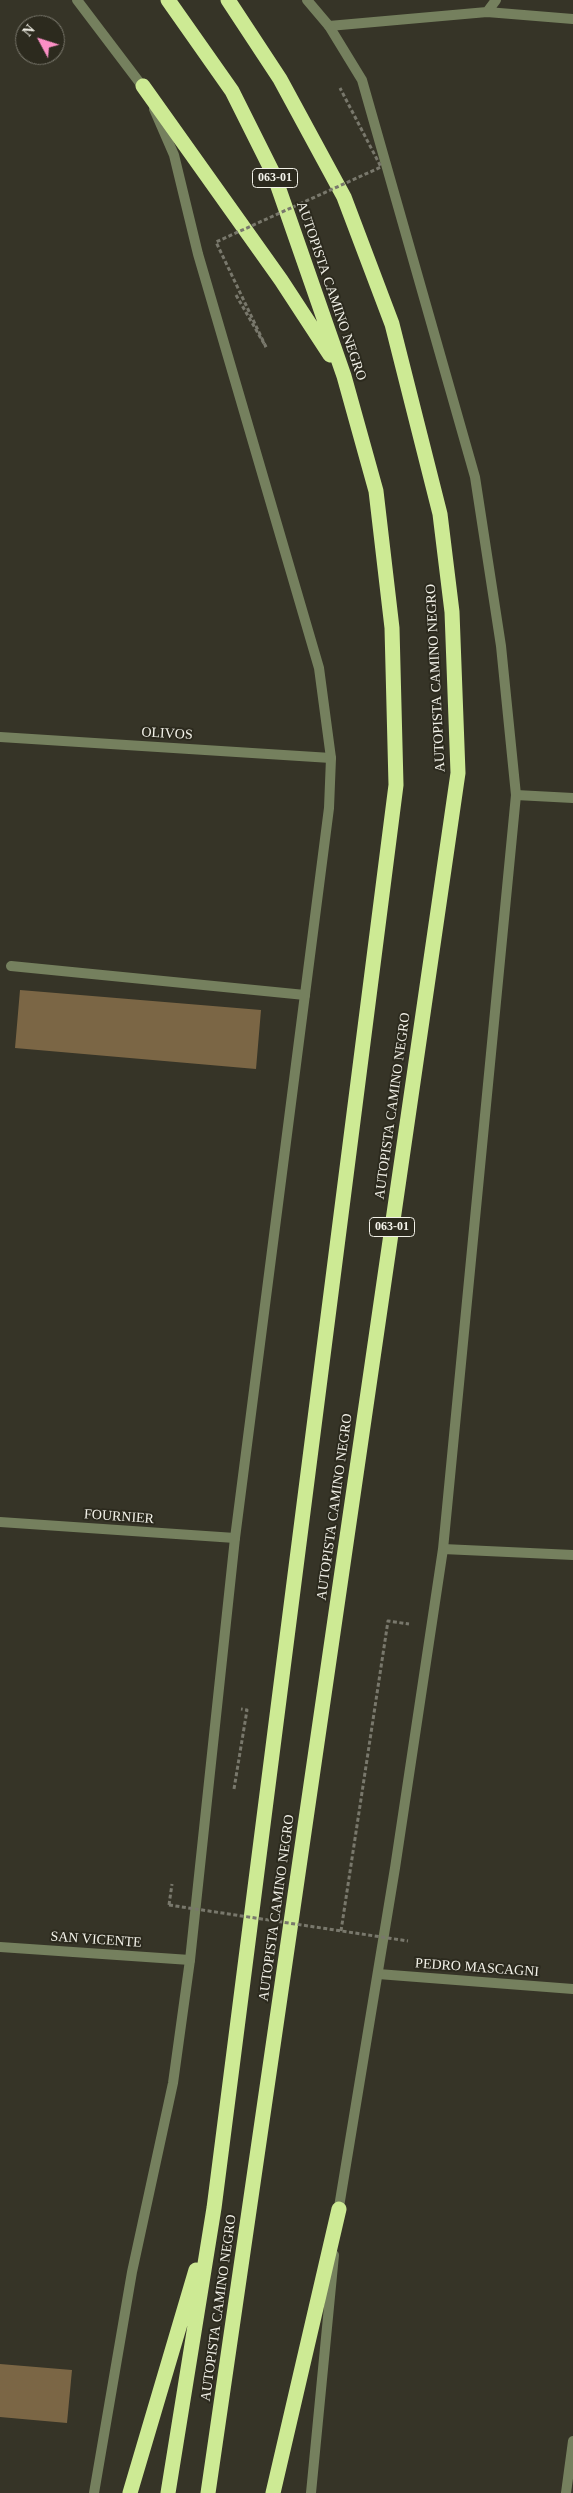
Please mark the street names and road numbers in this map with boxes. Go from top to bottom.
road number: 063-01 [252,168,298,188]
street label: AUTOPISTA CAMINO NEGRO [292,199,370,383]
street label: AUTOPISTA CAMINO NEGRO [423,583,449,773]
street label: OLIVOS [141,724,193,744]
street label: AUTOPISTA CAMINO NEGRO [372,1012,414,1200]
road number: 063-01 [370,1218,414,1236]
street label: AUTOPISTA CAMINO NEGRO [314,1413,356,1601]
street label: FOURNIER [83,1506,155,1528]
street label: AUTOPISTA CAMINO NEGRO [256,1814,298,2002]
street label: SAN VICENTE [50,1928,142,1952]
street label: PEDRO MASCAGNI [415,1955,539,1981]
street label: AUTOPISTA CAMINO NEGRO [198,2214,240,2402]

